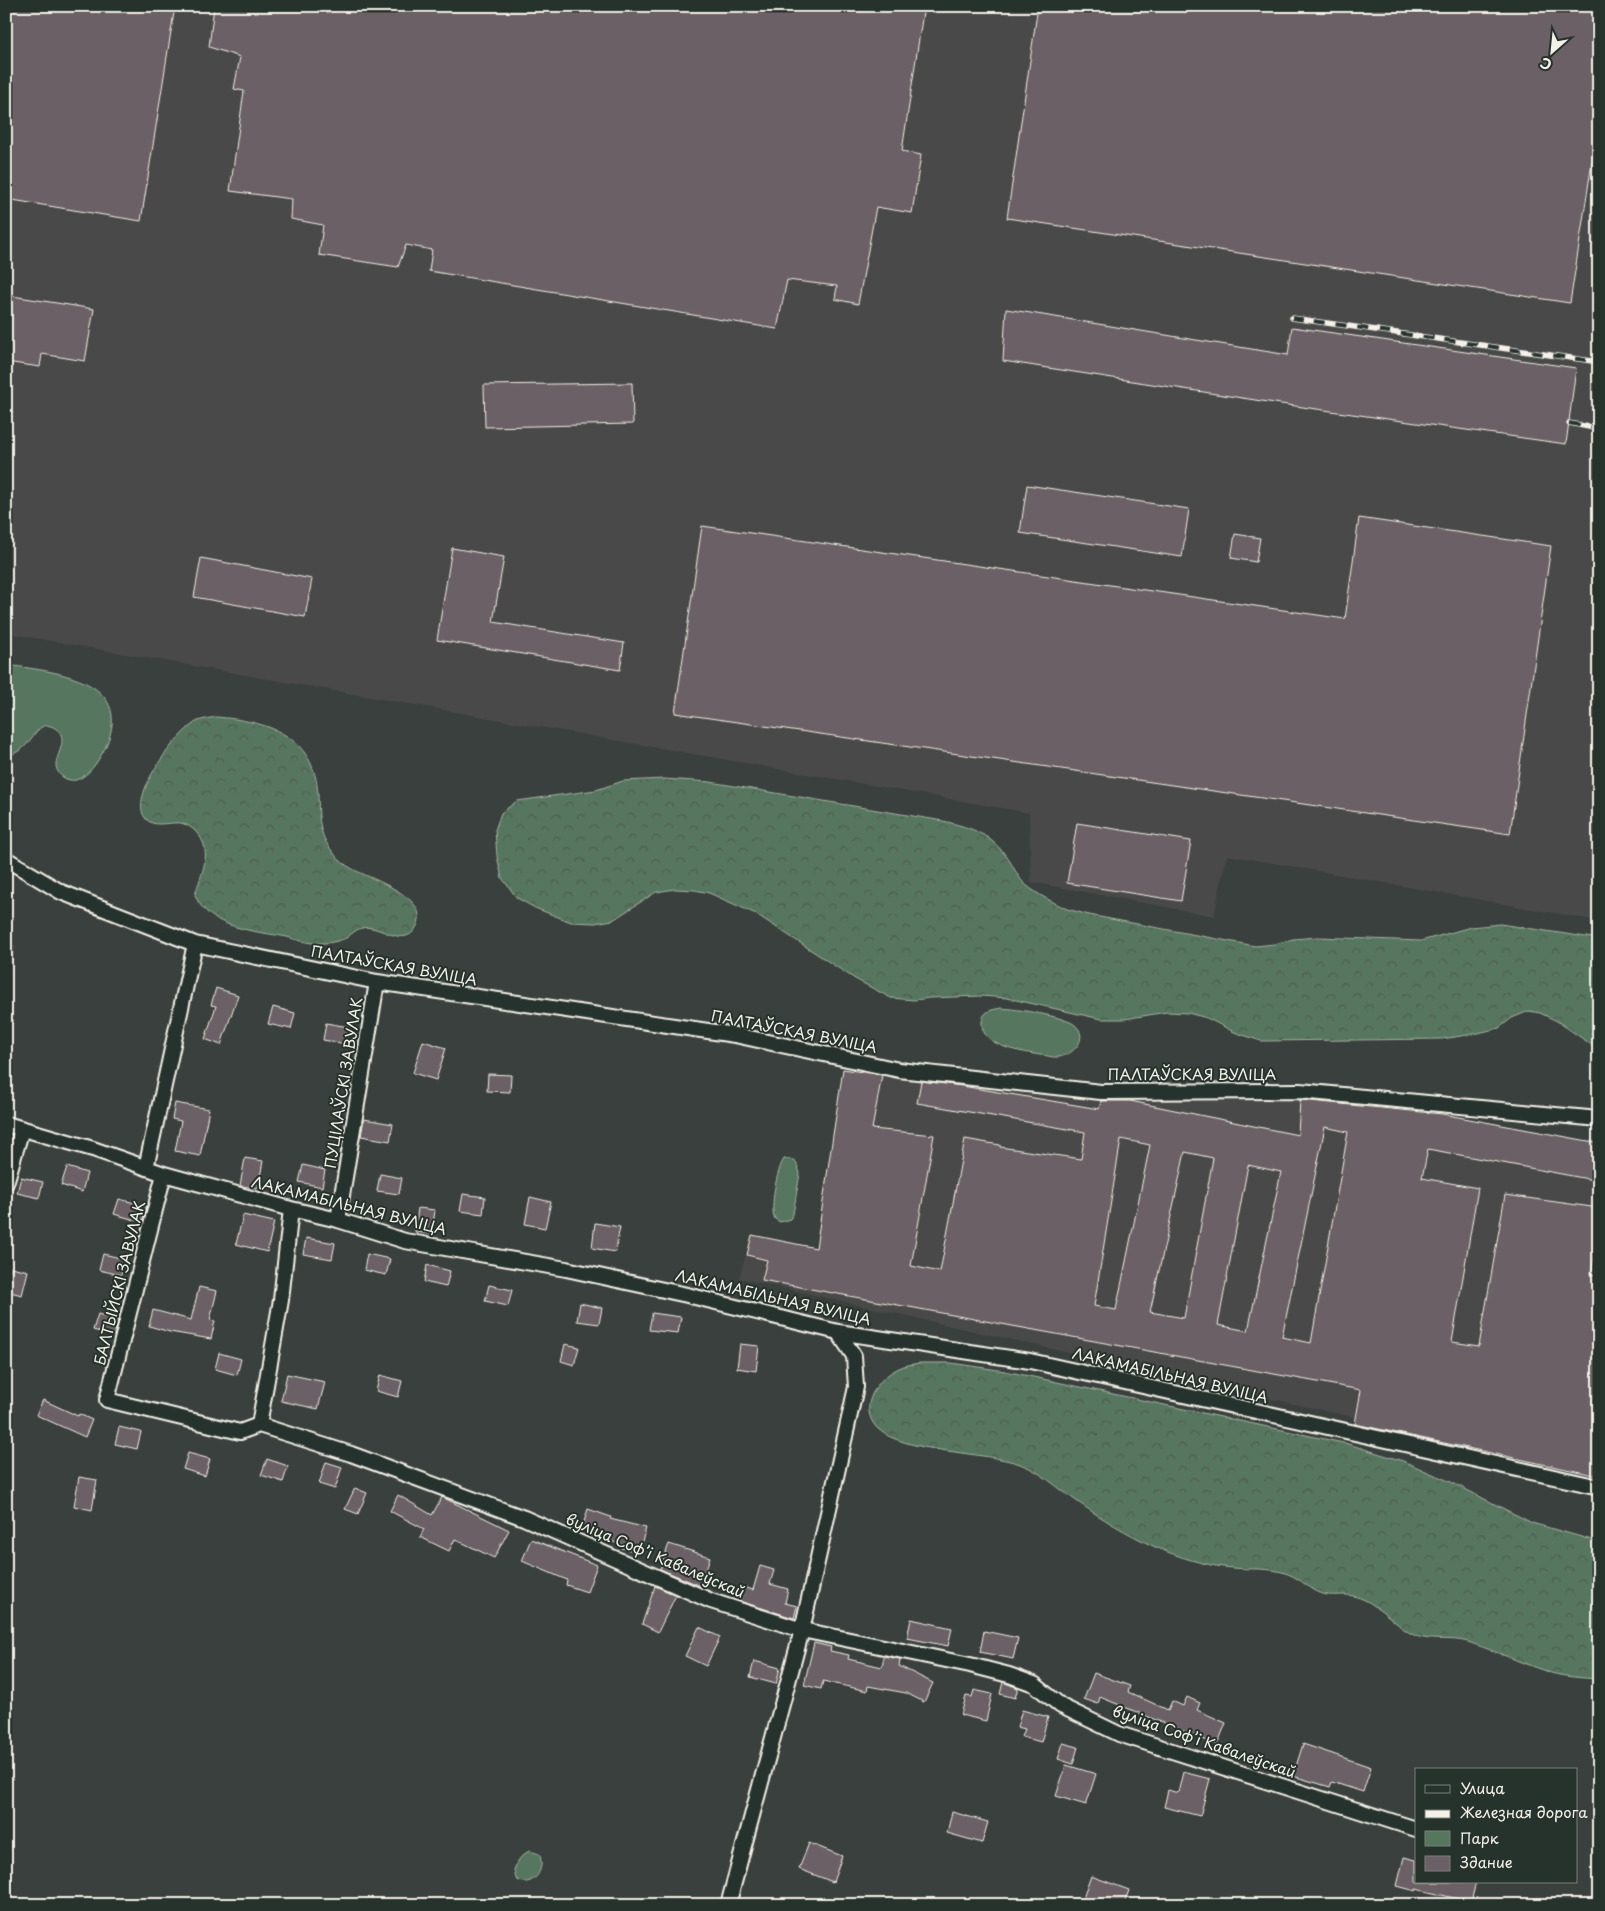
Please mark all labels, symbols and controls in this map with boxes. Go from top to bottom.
north arrow [1528,28,1578,78]
text: С [1536,52,1555,76]
street label: ПАЛТАЎСКАЯ ВУЛІЦА [309,939,479,990]
street label: ПУЦІЛАЎСКІ ЗАВУЛАК [318,995,367,1170]
street label: ПАЛТАЎСКАЯ ВУЛІЦА [709,1003,879,1058]
street label: ПАЛТАЎСКАЯ ВУЛІЦА [1108,1062,1276,1085]
street label: ЛАКАМАБІЛЬНАЯ ВУЛІЦА [250,1169,449,1240]
street label: БАЛТЫЙСКІ ЗАВУЛАК [87,1198,150,1367]
street label: ЛАКАМАБІЛЬНАЯ ВУЛІЦА [673,1263,873,1330]
street label: ЛАКАМАБІЛЬНАЯ ВУЛІЦА [1070,1341,1270,1408]
street label: вуліца Софʼі Кавалеўскай [562,1506,749,1603]
street label: вуліца Софʼі Кавалеўскай [1110,1698,1299,1783]
legend [1415,1768,1578,1884]
text: Улица [1460,1776,1505,1799]
text: Железная дорога [1460,1800,1588,1823]
text: Парк [1460,1826,1499,1849]
text: Здание [1460,1850,1513,1873]

